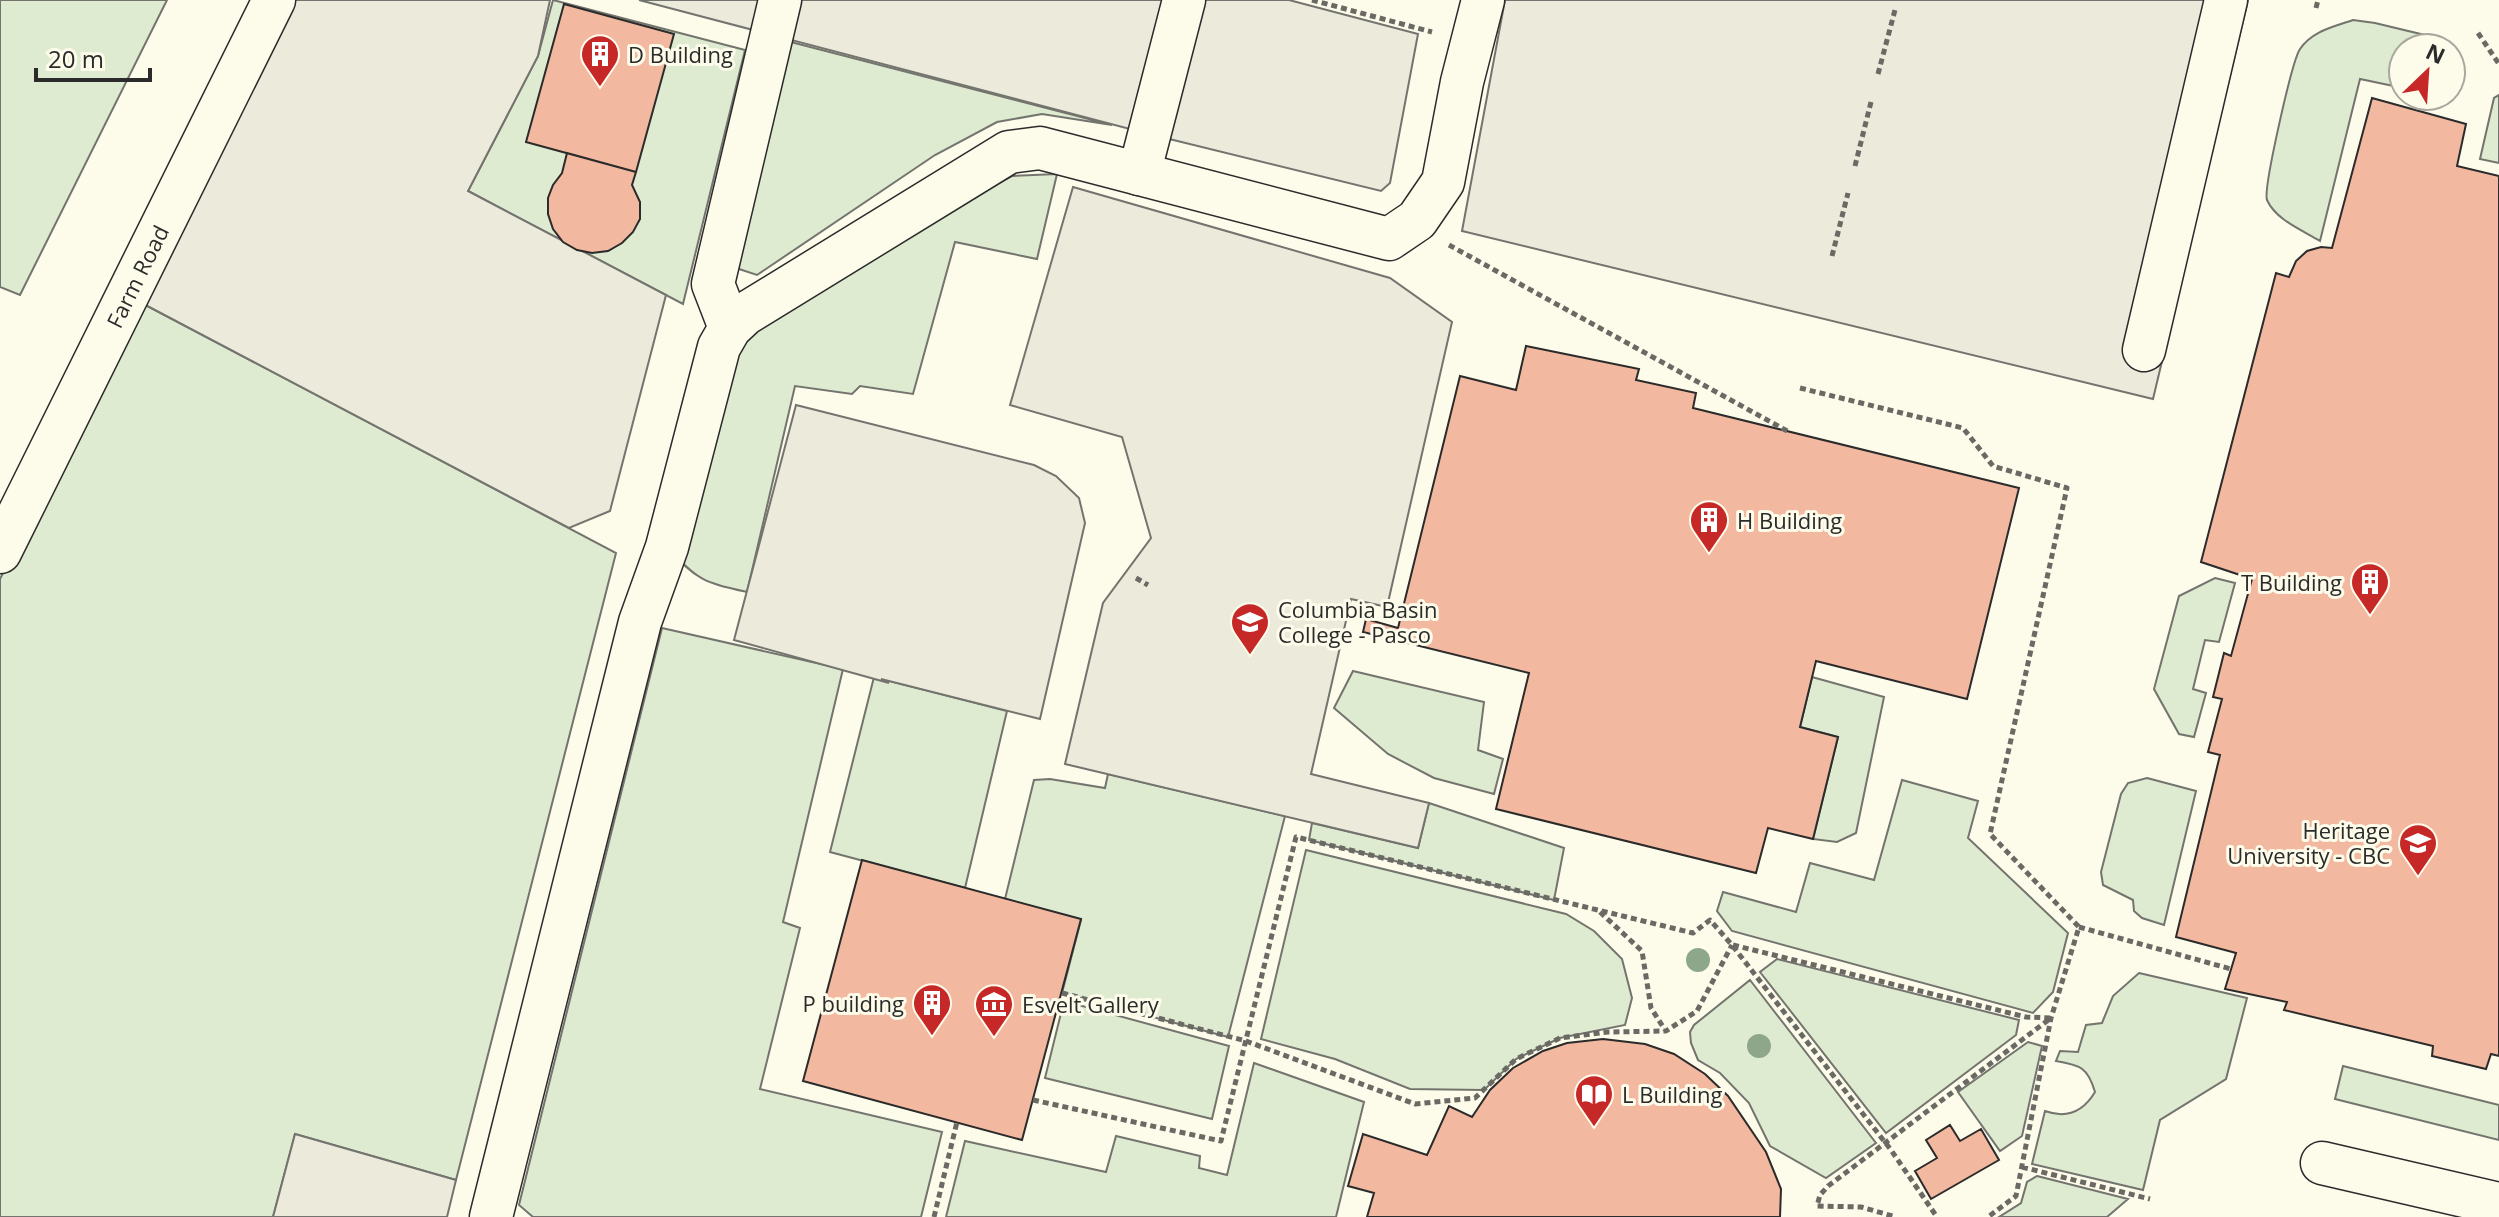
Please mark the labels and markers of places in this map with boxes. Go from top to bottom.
building icon: D Building [579,33,621,88]
place label: D Building [628,39,733,69]
building icon: H Building [1688,499,1730,554]
place label: H Building [1737,505,1842,535]
building icon: T Building [2349,561,2391,616]
place label: T Building [2241,567,2342,597]
place label: Columbia Basin College - Pasco [1278,594,1437,649]
school or university icon: Columbia Basin College - Pasco [1229,601,1271,656]
place label: Heritage University - CBC [2227,815,2390,870]
school or university icon: Heritage University - CBC [2397,822,2439,877]
building icon: P building [911,982,953,1037]
museum icon: Esvelt Gallery [973,983,1015,1038]
place label: P building [803,988,904,1018]
place label: Esvelt Gallery [1022,989,1160,1019]
library icon: L Building [1573,1073,1615,1128]
place label: L Building [1622,1079,1723,1109]

